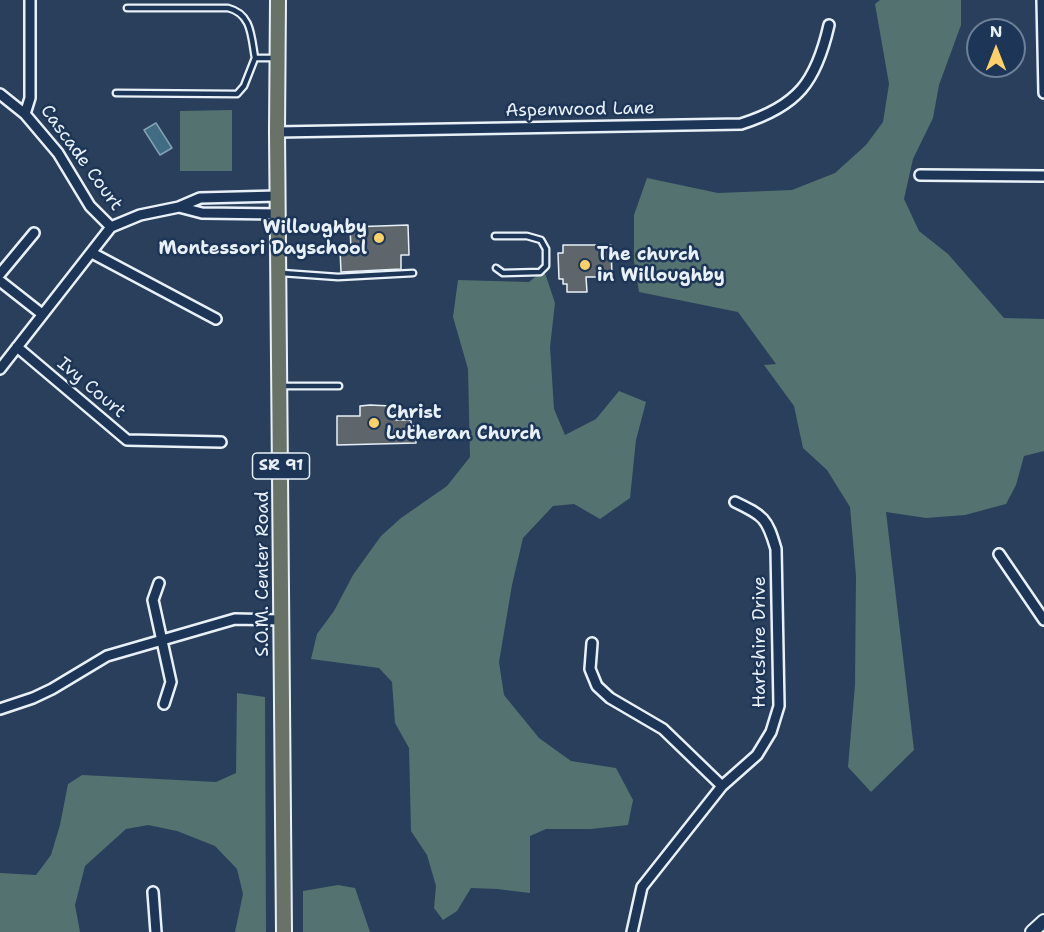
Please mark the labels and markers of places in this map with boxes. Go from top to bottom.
place label: Willoughby Montessori Dayschool [158,217,367,260]
marker: Willoughby Montessori Dayschool [372,231,386,245]
place label: The church in Willoughby [597,244,725,286]
marker: The church in Willoughby [578,258,592,272]
place label: Christ Lutheran Church [386,402,541,444]
marker: Christ Lutheran Church [367,416,381,430]

